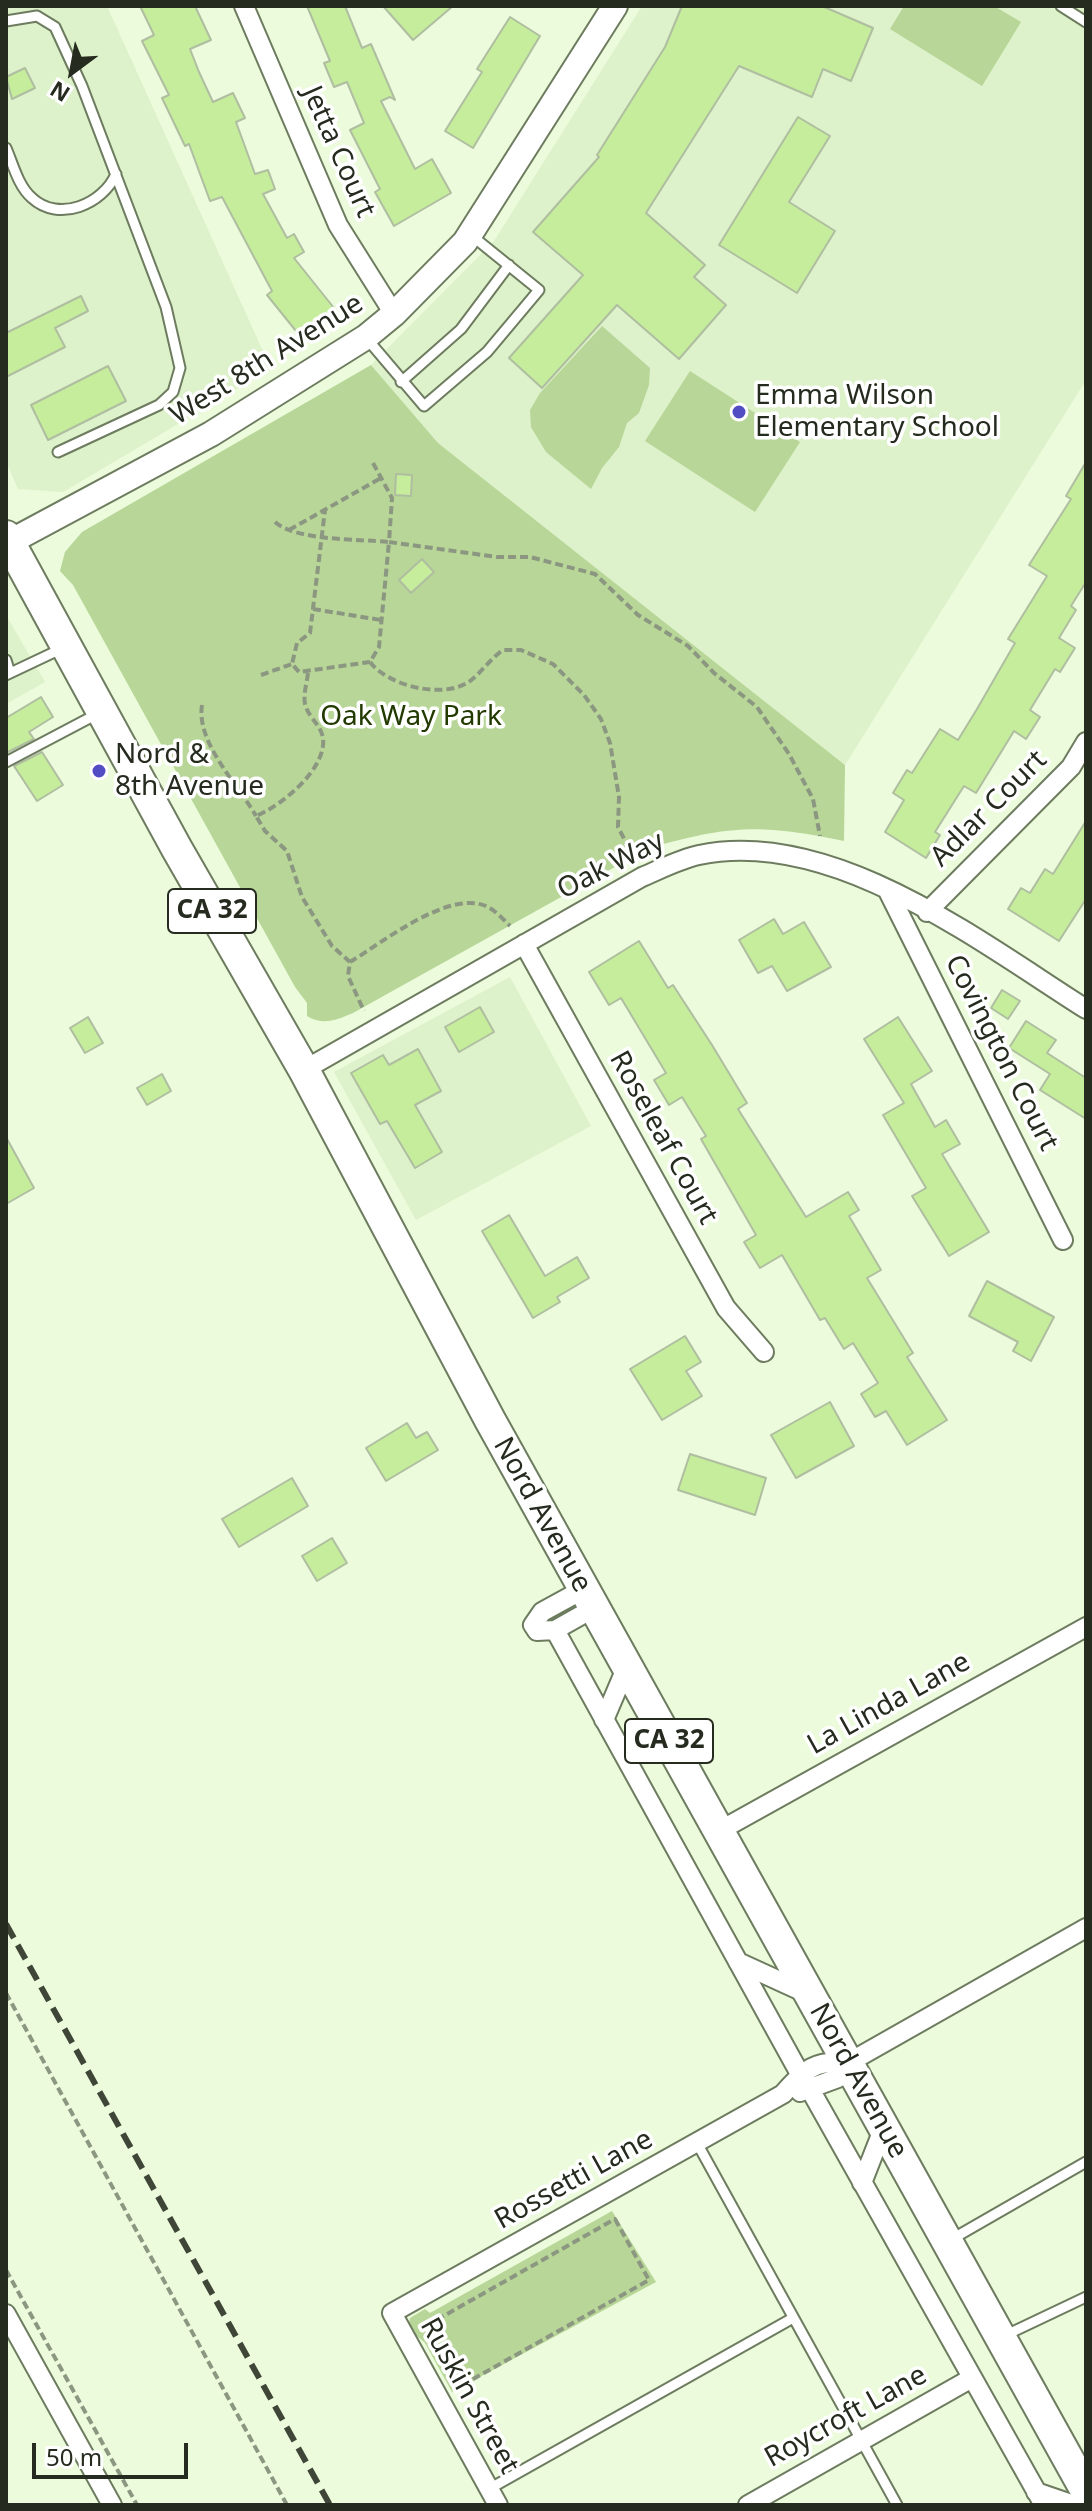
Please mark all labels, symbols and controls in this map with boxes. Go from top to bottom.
north arrow [32,32,112,112]
text: N [44,75,75,110]
street label: Jetta Court [294,81,382,223]
street label: West 8th Avenue [164,287,370,433]
place label: Emma Wilson Elementary School [755,379,999,445]
marker: Emma Wilson Elementary School [730,403,748,421]
park label: Oak Way Park [320,700,502,734]
place label: Nord & 8th Avenue [115,738,264,804]
street label: Adlar Court [924,744,1054,874]
marker: Nord & 8th Avenue [90,762,108,780]
street label: Oak Way [552,825,670,907]
road number: CA 32 [168,889,256,933]
street label: Covington Court [937,949,1065,1157]
street label: Roseleaf Court [602,1046,724,1230]
street label: Nord Avenue [486,1432,598,1598]
street label: La Linda Lane [802,1646,976,1762]
road number: CA 32 [625,1719,713,1763]
street label: Nord Avenue [802,1998,914,2164]
street label: Rossetti Lane [489,2123,659,2237]
street label: Ruskin Street [412,2312,526,2480]
street label: Roycroft Lane [759,2359,933,2475]
scale bar [36,2427,192,2477]
text: 50 m [46,2440,102,2473]

